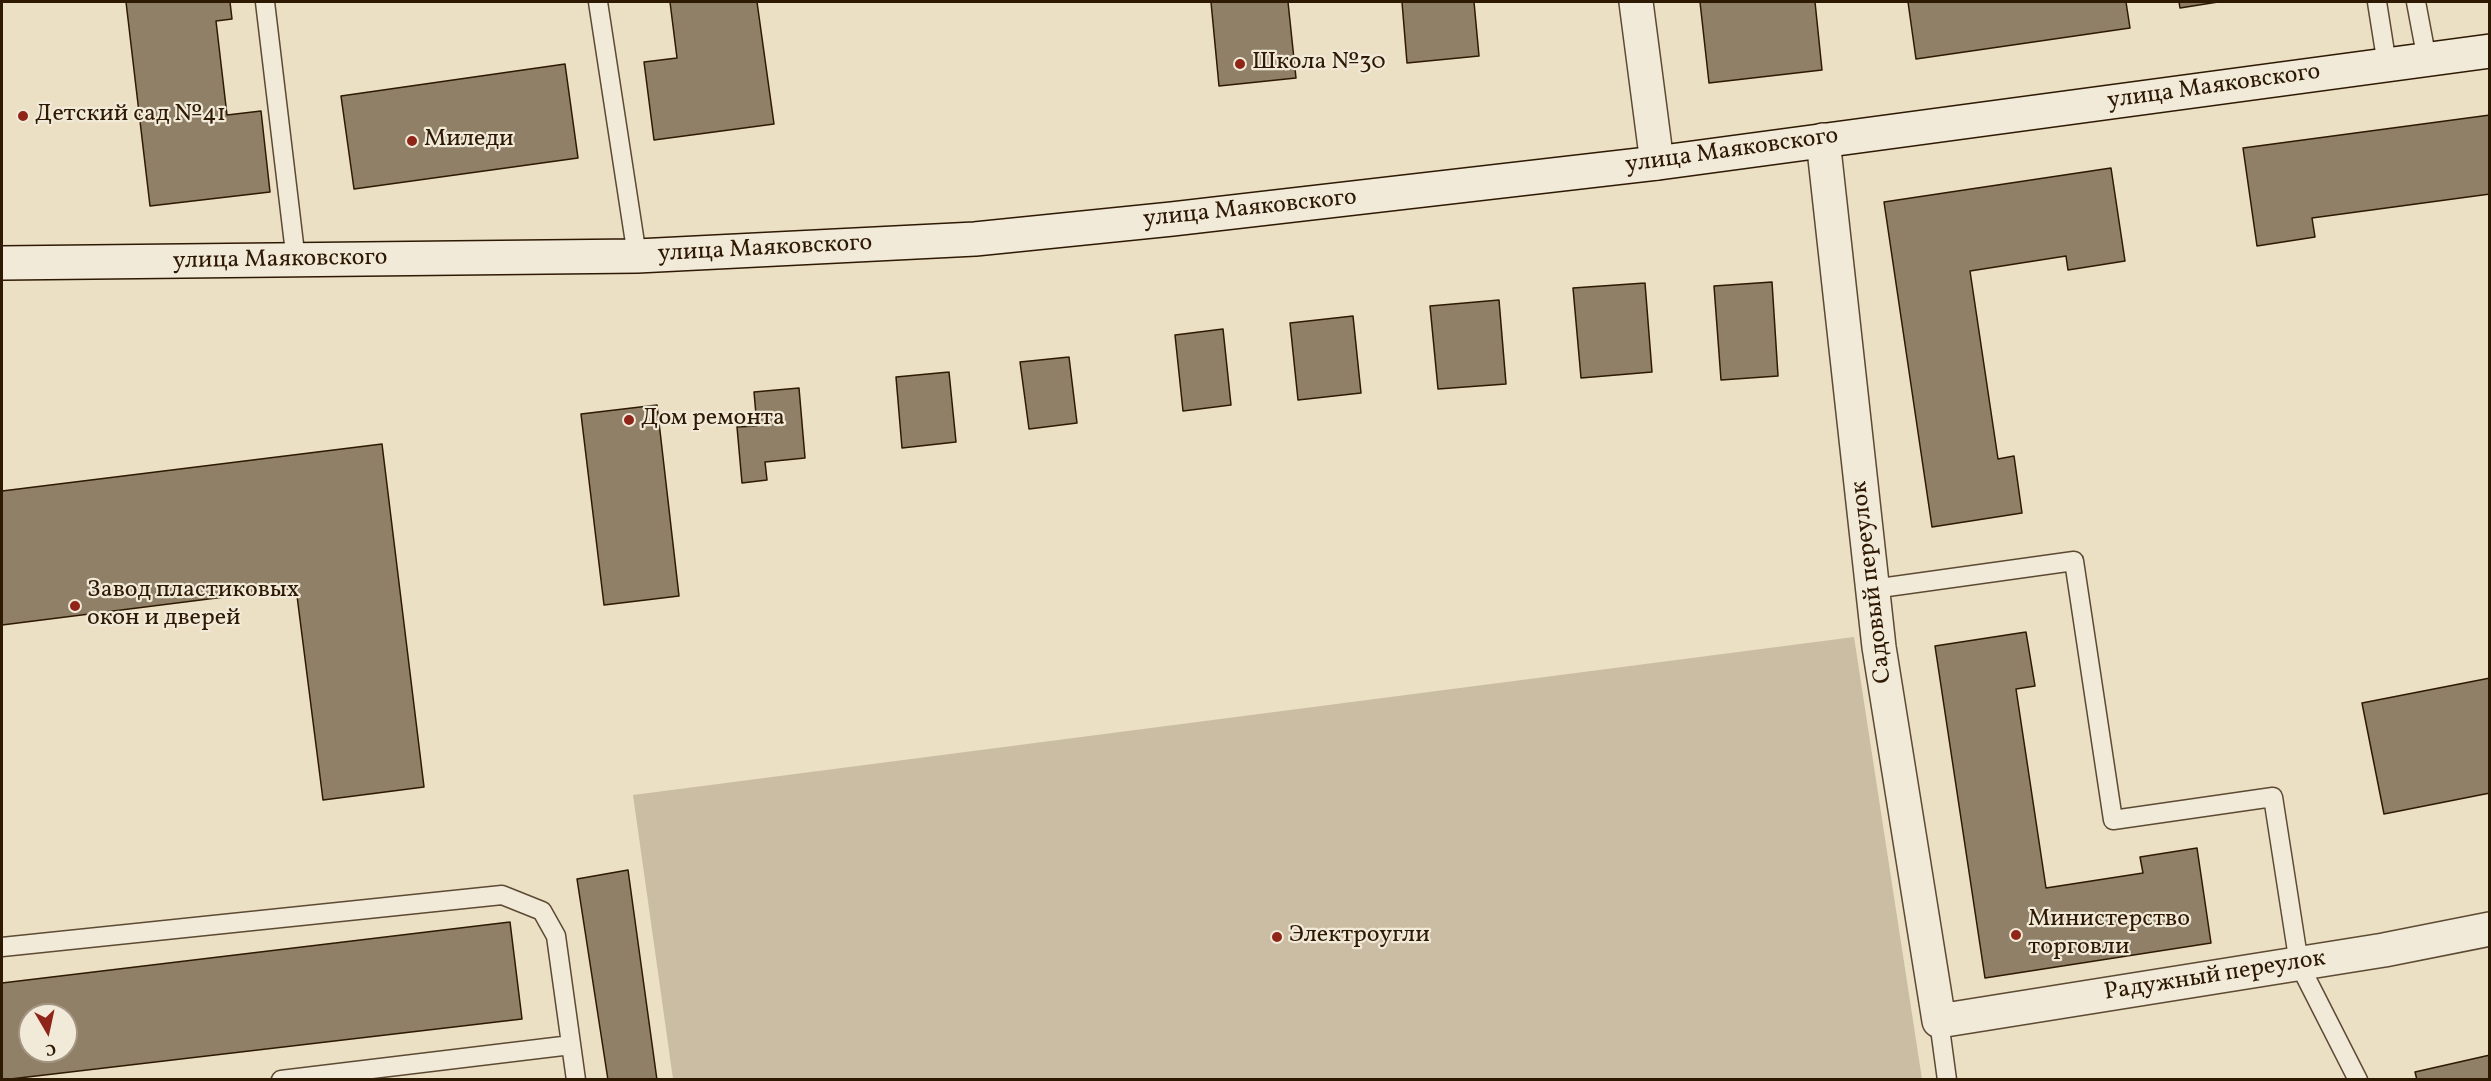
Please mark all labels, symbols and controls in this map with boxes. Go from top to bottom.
place label: Школа №30 [1252,50,1386,78]
marker: Школа №30 [1233,57,1247,71]
street label: улица Маяковского [2106,59,2322,117]
place label: Детский сад №41 [35,102,226,130]
marker: Детский сад №41 [16,109,30,123]
street label: улица Маяковского [1624,123,1840,181]
place label: Миледи [424,127,514,155]
marker: Миледи [405,134,419,148]
street label: улица Маяковского [1142,184,1358,236]
street label: улица Маяковского [657,230,873,270]
street label: улица Маяковского [172,245,388,277]
place label: Дом ремонта [641,406,785,434]
marker: Дом ремонта [622,413,636,427]
street label: Садовый переулок [1846,479,1900,685]
place label: Завод пластиковых окон и дверей [87,578,299,634]
marker: Завод пластиковых окон и дверей [68,599,82,613]
place label: Министерство торговли [2028,907,2190,963]
place label: Электроугли [1289,923,1430,951]
marker: Министерство торговли [2009,928,2023,942]
marker: Электроугли [1270,930,1284,944]
street label: Радужный переулок [2102,945,2328,1009]
north arrow [18,1003,78,1063]
text: С [44,1037,57,1060]

